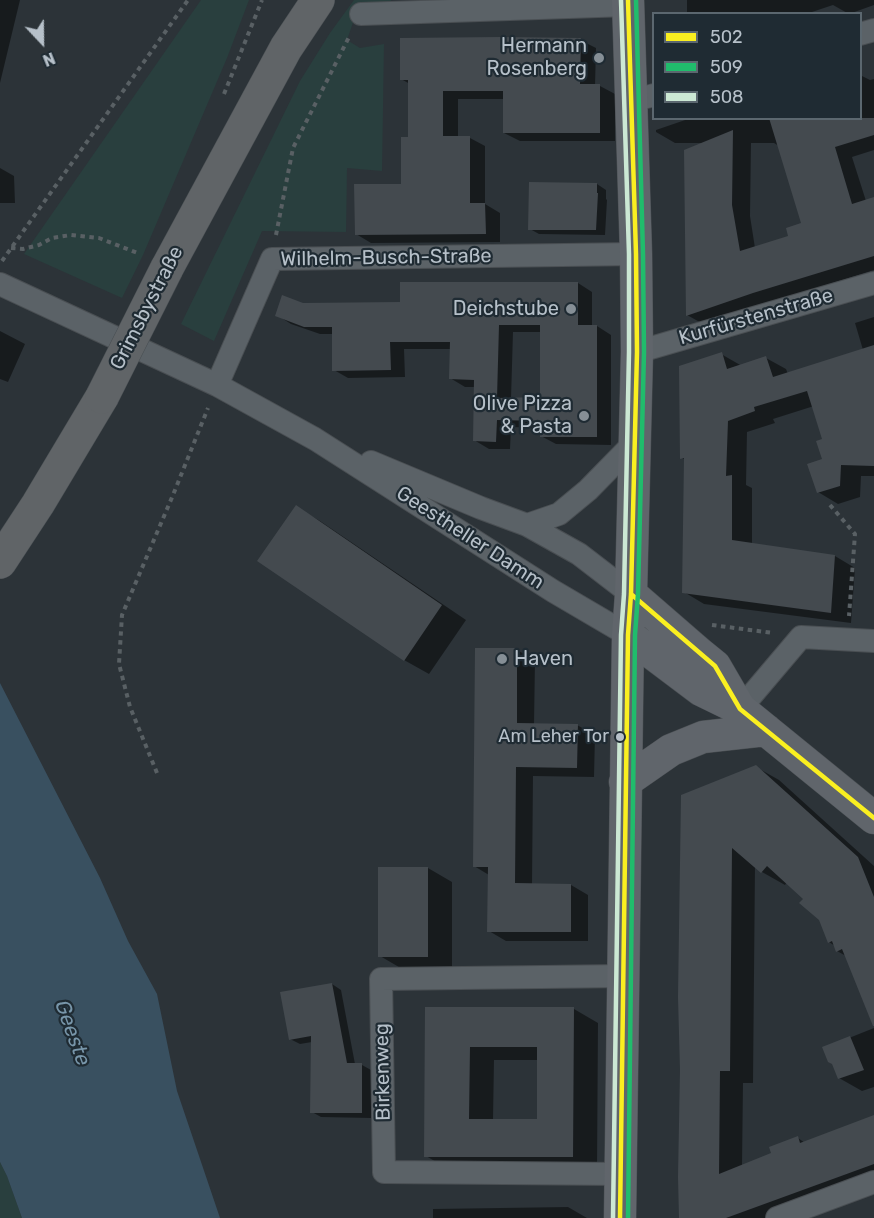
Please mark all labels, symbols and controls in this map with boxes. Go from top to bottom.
north arrow [12,12,72,72]
legend [652,12,862,120]
text: 502 [710,26,743,48]
place label: Hermann Rosenberg [487,34,587,81]
text: N [40,48,58,70]
marker: Hermann Rosenberg [592,51,606,65]
text: 509 [710,56,743,78]
text: 508 [710,86,744,108]
street label: Grimsbystraße [105,242,189,374]
street label: Wilhelm-Busch-Straße [280,244,492,272]
street label: Kurfürstenstraße [676,284,836,350]
place label: Deichstube [453,297,559,321]
marker: Deichstube [564,302,578,316]
place label: Olive Pizza & Pasta [473,392,572,439]
marker: Olive Pizza & Pasta [577,409,591,423]
street label: Geestheller Damm [392,481,548,595]
place label: Haven [514,647,573,671]
marker: Haven [495,652,509,666]
place label: Am Leher Tor [498,726,609,748]
marker: Am Leher Tor [614,731,626,743]
water label: Geeste [48,997,96,1069]
street label: Birkenweg [370,1023,396,1121]

